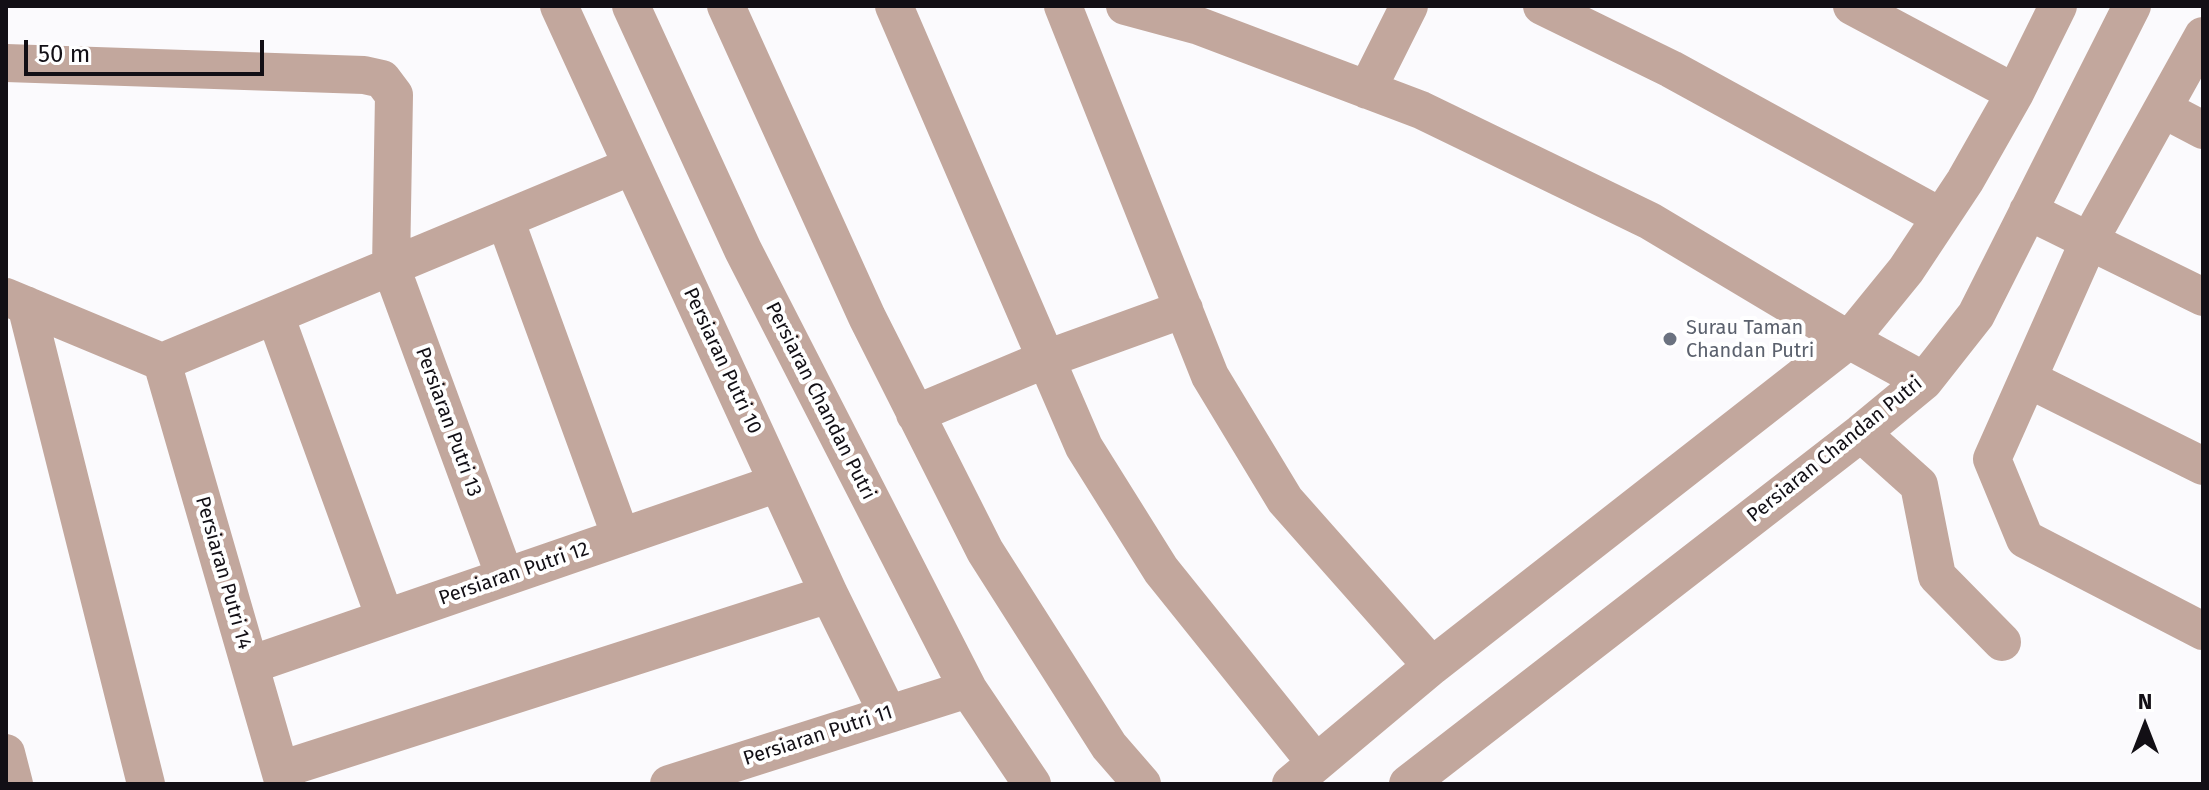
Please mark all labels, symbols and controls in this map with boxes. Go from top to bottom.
scale bar [28,24,268,74]
text: 50 m [38,40,90,68]
street label: Persiaran Putri 10 [678,284,766,438]
street label: Persiaran Chandan Putri [760,298,880,504]
place label: Surau Taman Chandan Putri [1686,316,1814,363]
marker: Surau Taman Chandan Putri [1661,330,1679,348]
street label: Persiaran Putri 13 [410,344,486,500]
street label: Persiaran Chandan Putri [1743,372,1927,528]
street label: Persiaran Putri 14 [190,494,256,652]
street label: Persiaran Putri 12 [436,537,592,611]
north arrow [2105,686,2185,766]
text: N [2138,688,2152,715]
street label: Persiaran Putri 11 [740,701,896,771]

